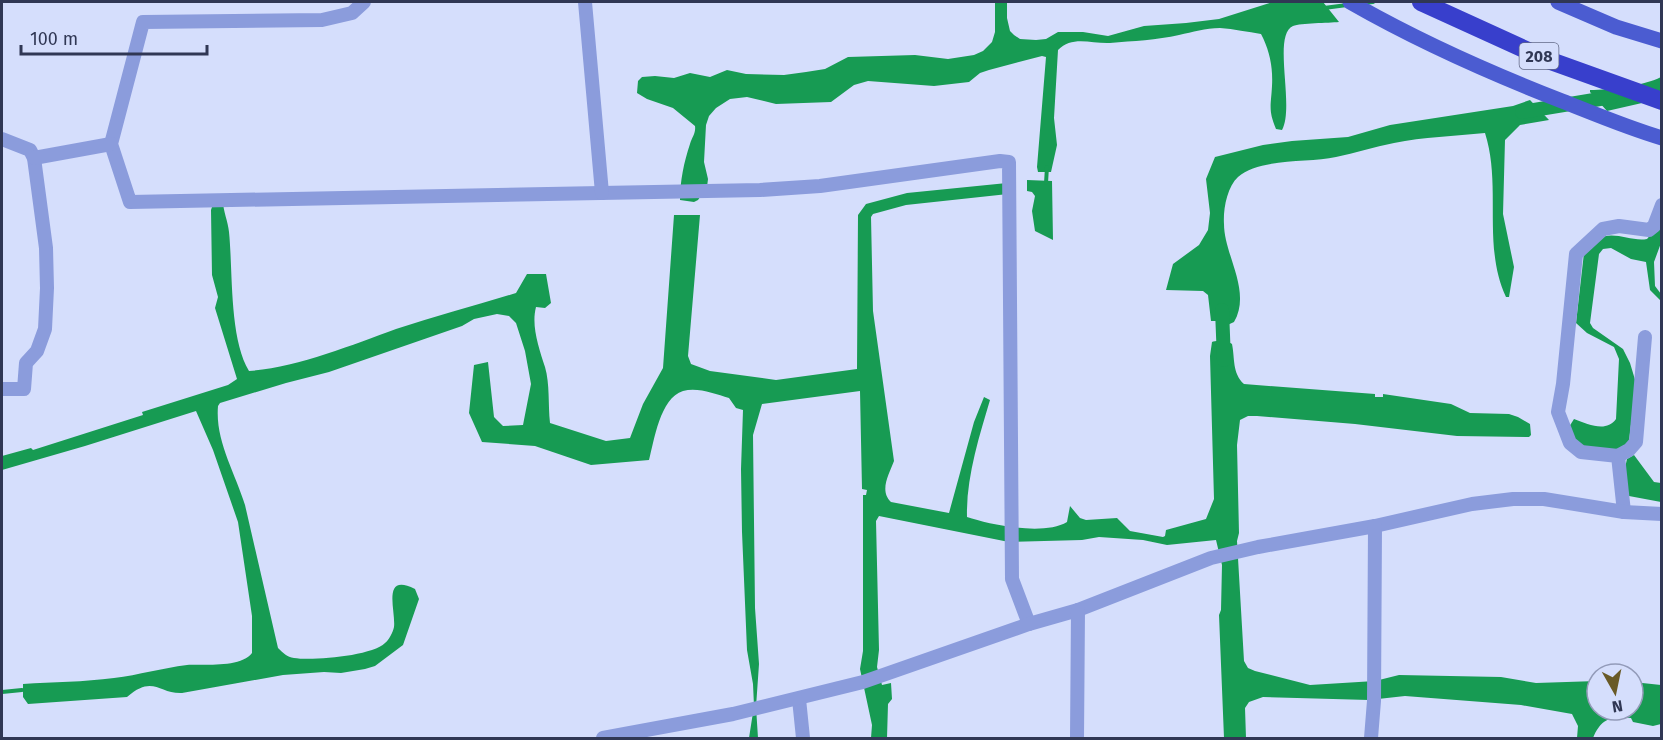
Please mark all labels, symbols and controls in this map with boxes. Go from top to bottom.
scale bar [21,18,207,56]
text: 100 m [30,28,78,50]
road number: 208 [1520,43,1558,69]
north arrow [1585,662,1645,722]
text: N [1611,696,1624,717]

